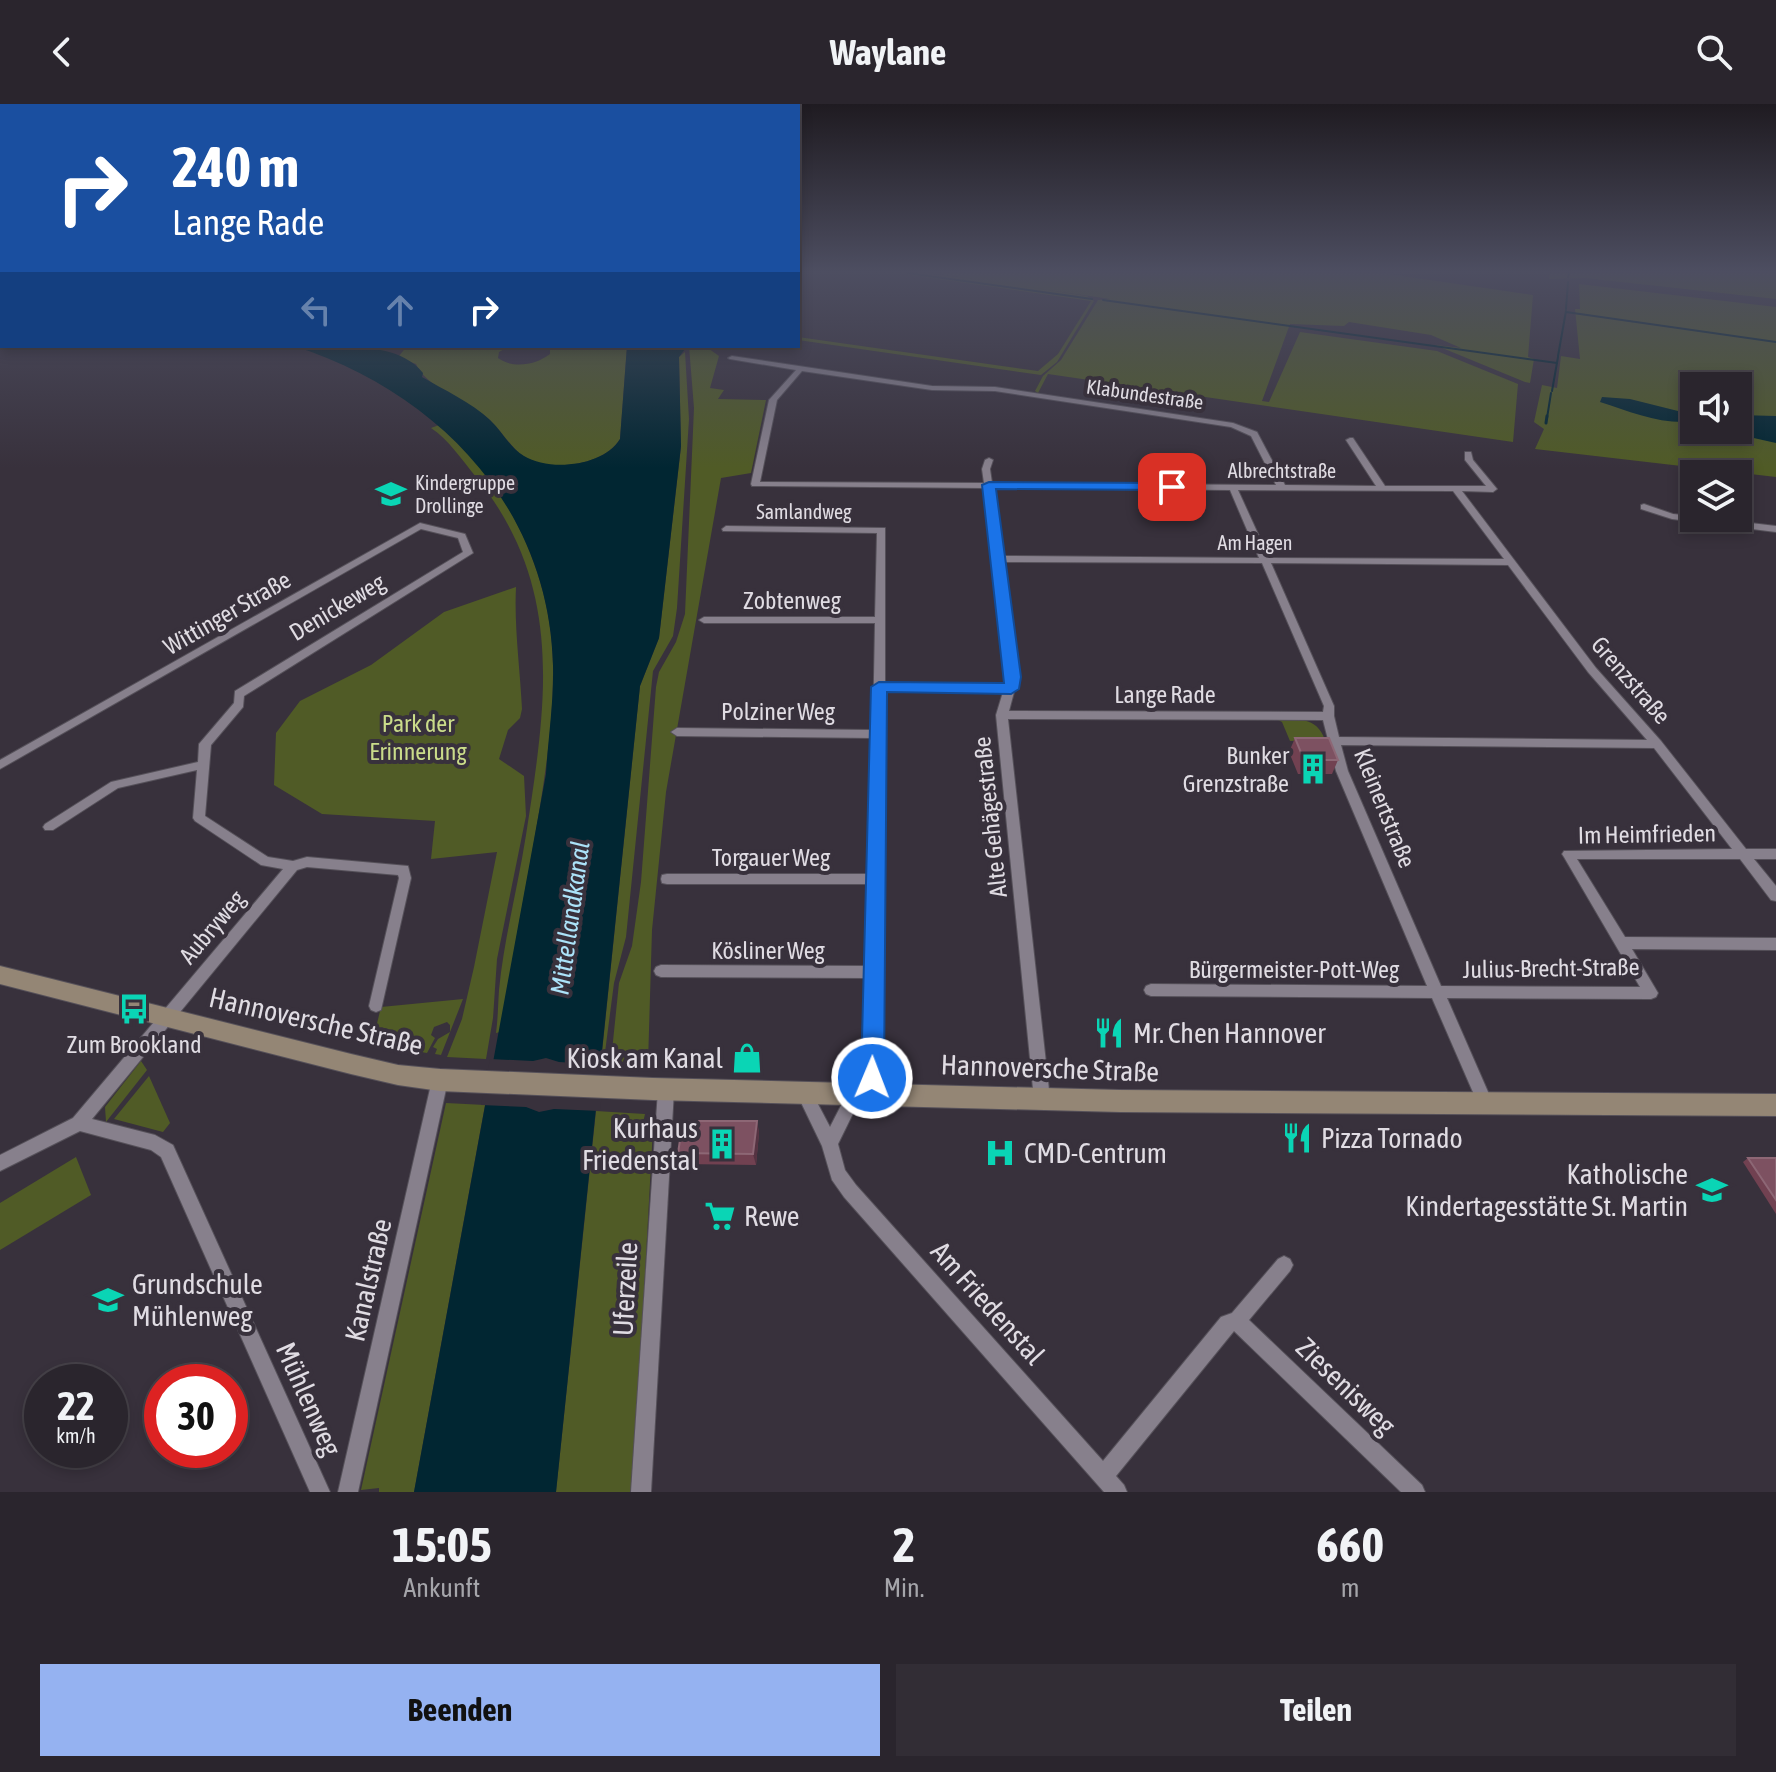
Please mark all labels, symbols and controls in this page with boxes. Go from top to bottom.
icon: back [40,30,84,74]
icon: search [1692,30,1736,74]
text: Waylane [830,31,946,73]
text: 240 m [172,135,299,199]
icon: right [40,136,144,240]
text: Lange Rade [172,201,324,243]
icon: left [294,288,338,332]
icon: ahead [378,288,422,332]
icon: right [462,288,506,332]
map controls [1680,372,1752,532]
button: sound [1680,372,1752,444]
street label: Klabundestraße [1085,374,1205,414]
pin [1138,453,1206,521]
street label: Albrechtstraße [1228,459,1336,482]
button: layers [1680,460,1752,532]
icon: arrive [1150,465,1194,509]
place label: Kindergruppe Drollinge [415,471,515,517]
school or university icon: Kindergruppe Drollinge [374,477,408,511]
street label: Samlandweg [756,500,852,523]
street label: Am Hagen [1218,531,1292,554]
street label: Wittinger Straße [159,566,295,660]
street label: Denickeweg [284,568,390,646]
street label: Zobtenweg [743,587,842,614]
street label: Grenzstraße [1586,631,1676,729]
street label: Lange Rade [1114,681,1216,708]
street label: Polziner Weg [721,698,836,725]
park label: Park der Erinnerung [369,710,467,765]
street label: Alte Gehägestraße [968,735,1012,899]
place label: Bunker Grenzstraße [1183,742,1290,797]
street label: Kleinertstraße [1349,745,1421,871]
building icon: Bunker Grenzstraße [1296,752,1330,786]
street label: Im Heimfrieden [1578,819,1716,849]
water label: Mittellandkanal [544,839,596,997]
street label: Torgauer Weg [712,844,831,871]
street label: Aubryweg [174,884,251,969]
street label: Kösliner Weg [711,937,826,964]
street label: Julius-Brecht-Straße [1462,953,1640,983]
street label: Bürgermeister-Pott-Weg [1189,956,1400,983]
street label: Hannoversche Straße [206,981,426,1061]
bus stop icon: Zum Brookland [117,992,151,1026]
restaurant icon: Mr. Chen Hannover [1092,1016,1126,1050]
place label: Mr. Chen Hannover [1133,1017,1326,1049]
place label: Zum Brookland [66,1031,202,1058]
position arrow [830,1036,914,1120]
shop icon: Kiosk am Kanal [730,1041,764,1075]
place label: Kiosk am Kanal [566,1042,724,1074]
street label: Hannoversche Straße [940,1048,1160,1088]
place label: Kurhaus Friedenstal [582,1112,699,1176]
restaurant icon: Pizza Tornado [1280,1121,1314,1155]
place label: Pizza Tornado [1321,1122,1463,1154]
building icon: Kurhaus Friedenstal [705,1127,739,1161]
hospital icon: CMD-Centrum [983,1136,1017,1170]
place label: CMD-Centrum [1024,1137,1167,1169]
place label: Katholische Kindertagesstätte St. Martin [1405,1158,1688,1222]
school or university icon: Katholische Kindertagesstätte St. Martin [1695,1173,1729,1207]
supermarket icon: Rewe [703,1199,737,1233]
place label: Rewe [744,1200,800,1232]
street label: Kanalstraße [338,1216,398,1344]
street label: Am Friedenstal [925,1235,1052,1371]
street label: Uferzeile [607,1241,643,1337]
place label: Grundschule Mühlenweg [132,1268,263,1332]
school or university icon: Grundschule Mühlenweg [91,1283,125,1317]
street label: Ziesenisweg [1290,1331,1402,1441]
street label: Mühlenweg [270,1337,348,1461]
speed limit sign: 30 [144,1364,248,1468]
text: 22 [57,1383,95,1428]
text: km/h [56,1424,96,1447]
text: 15:05 [392,1517,492,1572]
text: 2 [893,1517,915,1572]
text: 660 [1316,1517,1384,1572]
text: Ankunft [404,1573,480,1603]
text: Min. [884,1573,924,1603]
text: m [1341,1573,1360,1603]
button: Beenden [40,1664,880,1756]
button: Teilen [896,1664,1736,1756]

